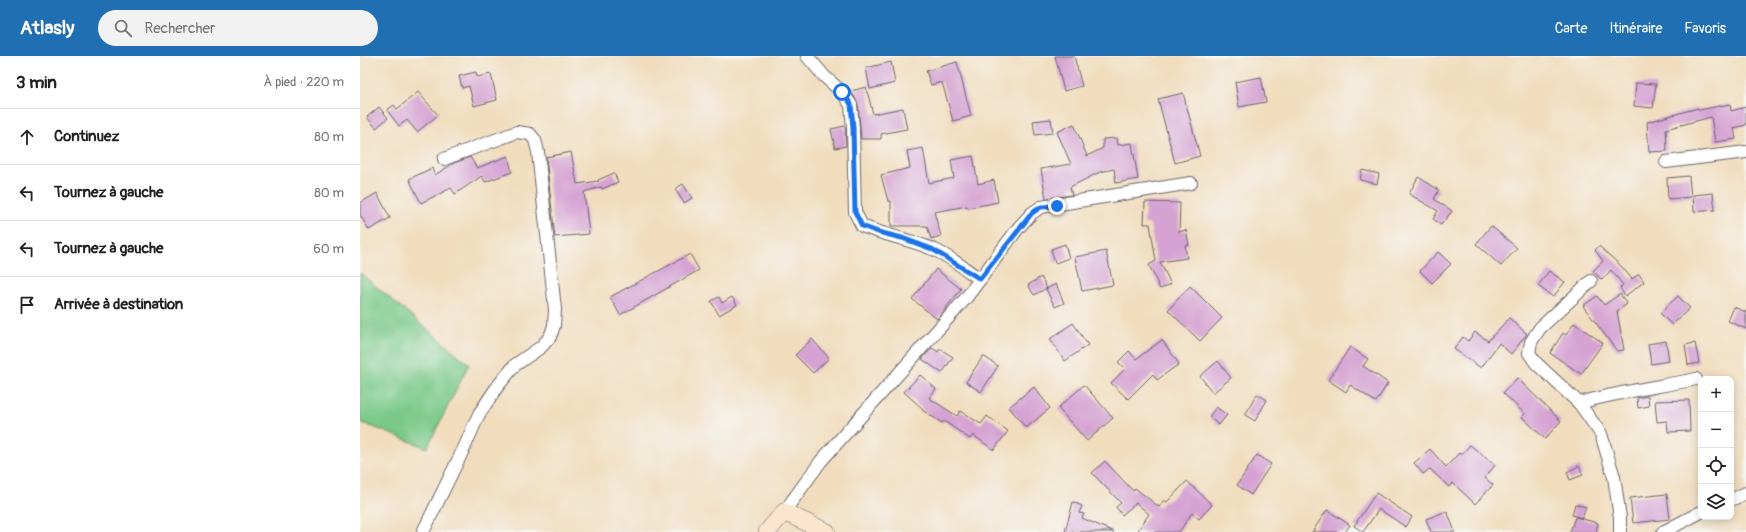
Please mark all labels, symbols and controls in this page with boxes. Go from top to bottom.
search box [98,10,378,46]
text: Atlasly [20,16,74,40]
icon: search [112,17,134,39]
text: Rechercher [144,19,215,38]
text: Carte [1555,20,1587,37]
text: Itinéraire [1609,20,1662,37]
text: Favoris [1684,20,1726,37]
text: 3 min [16,72,57,93]
text: À pied · 220 m [264,74,344,90]
route start [833,83,851,101]
icon: ahead [16,126,38,148]
text: Continuez [54,127,119,146]
text: 80 m [314,129,344,145]
icon: left [16,182,38,204]
text: Tournez à gauche [54,183,164,202]
text: 80 m [314,185,344,201]
route end [1048,197,1066,215]
icon: left [16,238,38,260]
text: Tournez à gauche [54,239,164,258]
text: 60 m [313,241,344,257]
icon: arrive [16,294,38,316]
text: Arrivée à destination [54,295,183,314]
map controls [1698,376,1734,520]
button: + [1698,376,1734,412]
button: − [1698,412,1734,448]
button: locate [1698,448,1734,484]
button: layers [1698,484,1734,520]

